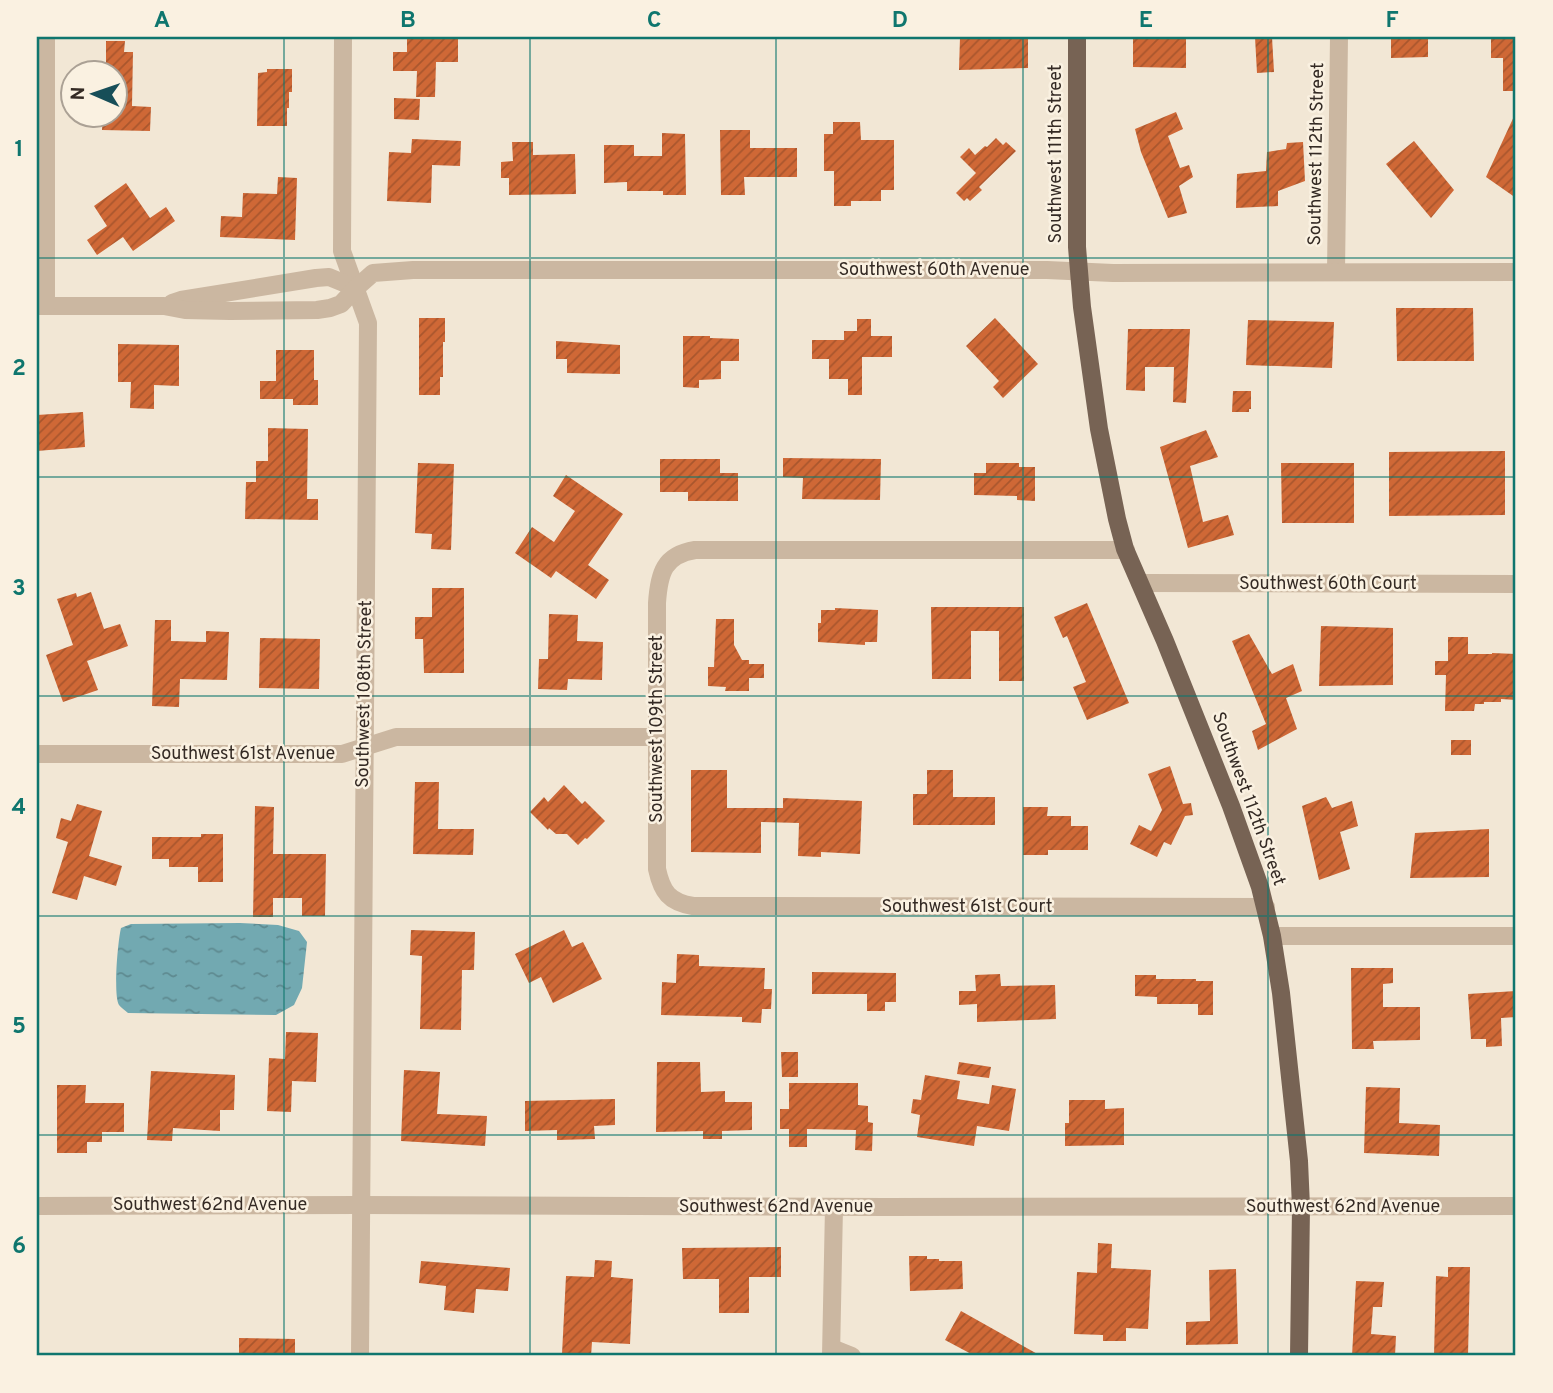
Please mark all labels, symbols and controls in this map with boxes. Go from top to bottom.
text: A [154,7,170,36]
text: B [400,7,416,36]
text: C [647,7,661,36]
text: D [892,7,908,36]
text: E [1139,7,1153,36]
text: F [1385,7,1399,36]
north arrow [60,60,130,130]
street label: Southwest 112th Street [1304,62,1330,246]
street label: Southwest 111th Street [1045,64,1068,244]
text: N [67,86,91,101]
text: 1 [14,136,24,165]
street label: Southwest 60th Avenue [838,259,1030,282]
text: 2 [12,355,26,384]
street label: Southwest 60th Court [1239,573,1417,596]
text: 3 [12,575,26,604]
street label: Southwest 108th Street [352,600,378,788]
street label: Southwest 109th Street [646,635,669,823]
street label: Southwest 112th Street [1206,709,1290,889]
street label: Southwest 61st Avenue [151,743,335,766]
text: 4 [12,794,26,823]
street label: Southwest 61st Court [881,896,1053,919]
text: 5 [12,1013,26,1042]
street label: Southwest 62nd Avenue [113,1194,307,1217]
street label: Southwest 62nd Avenue [679,1196,873,1219]
street label: Southwest 62nd Avenue [1246,1196,1440,1219]
text: 6 [12,1233,26,1262]

